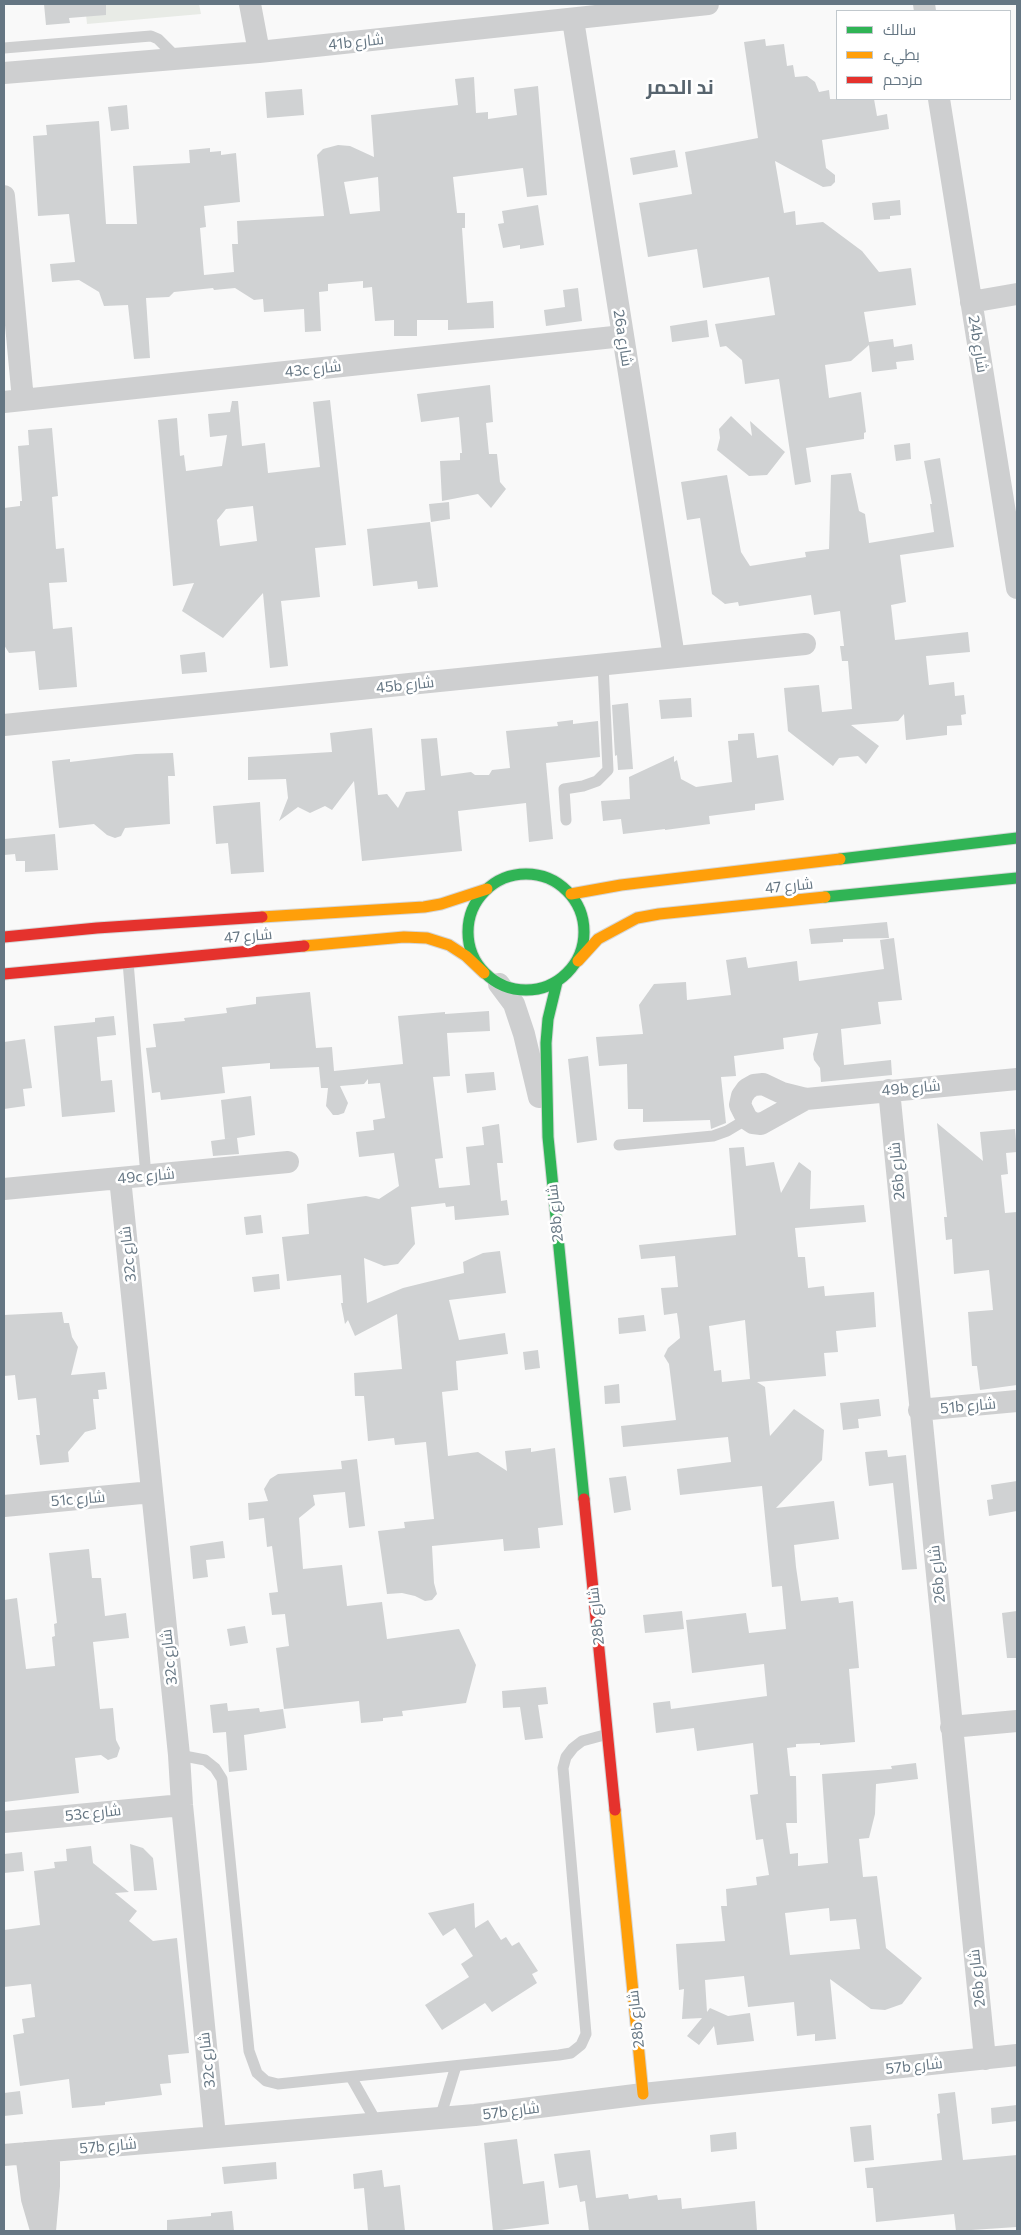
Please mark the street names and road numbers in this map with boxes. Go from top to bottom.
street label: 41b شارع [327,30,385,54]
street label: 26a شارع [610,308,636,368]
street label: 24b شارع [965,314,991,374]
street label: 43c شارع [284,357,342,381]
street label: 45b شارع [375,673,435,697]
street label: شارع 47 [764,875,814,897]
street label: شارع 47 [223,925,273,947]
street label: 49b شارع [881,1076,941,1100]
street label: 26b شارع [885,1141,909,1201]
street label: 49c شارع [117,1165,175,1187]
street label: 28b شارع [543,1183,567,1243]
street label: 32c شارع [116,1225,140,1283]
street label: 51b شارع [939,1395,997,1417]
street label: 51c شارع [50,1488,106,1510]
street label: 26b شارع [925,1544,949,1604]
street label: 28b شارع [584,1586,608,1646]
street label: 32c شارع [157,1628,181,1686]
street label: 53c شارع [64,1801,122,1825]
street label: 26b شارع [965,1948,989,2008]
street label: 28b شارع [624,1989,648,2049]
street label: 32c شارع [195,2031,219,2089]
street label: 57b شارع [885,2054,943,2078]
street label: 57b شارع [481,2099,541,2123]
street label: 57b شارع [79,2135,137,2157]

